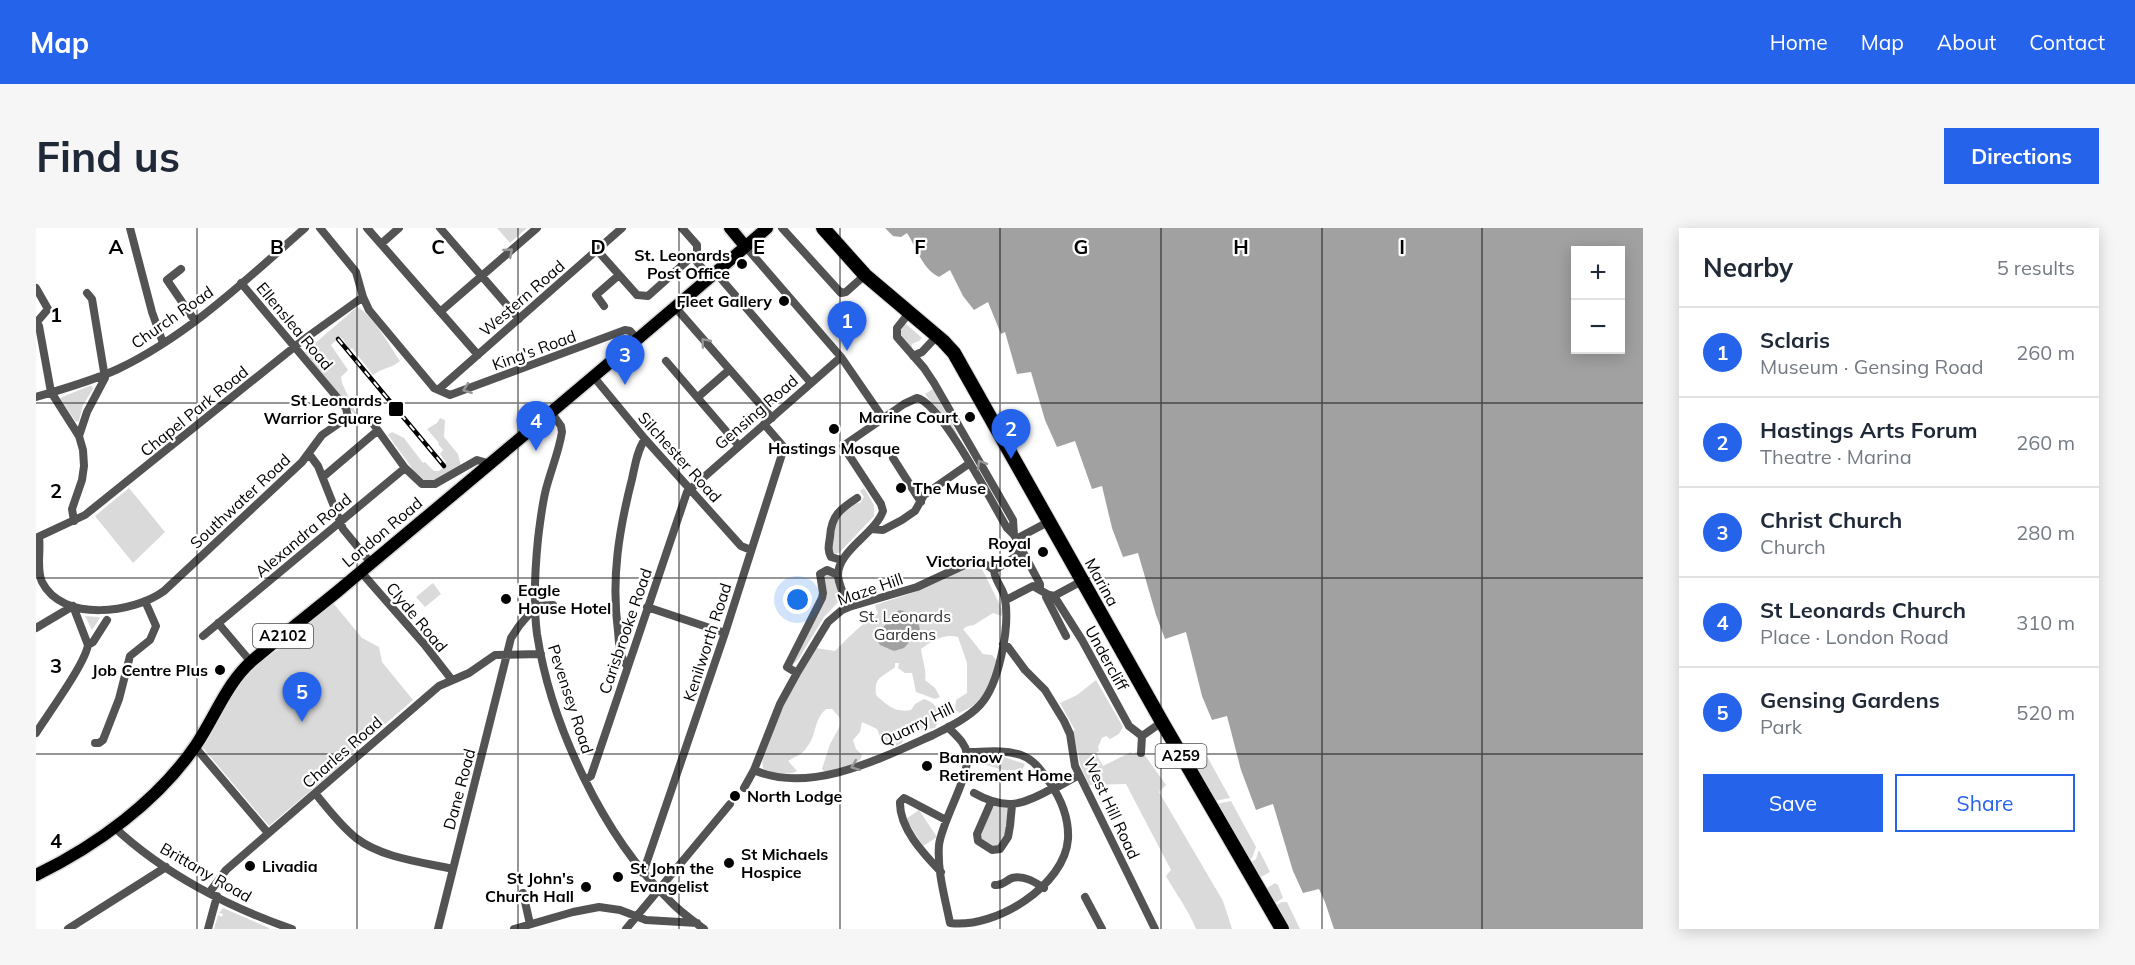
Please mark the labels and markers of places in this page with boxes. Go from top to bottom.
place label: St. Leonards Post Office [634,245,730,283]
marker: St. Leonards Post Office [735,257,749,271]
place label: Fleet Gallery [676,291,772,311]
marker: Fleet Gallery [777,294,791,308]
pin: 1 [828,302,866,351]
pin: 3 [606,336,644,385]
place label: St Leonards Warrior Square [264,390,382,428]
marker: St Leonards Warrior Square [387,400,405,418]
pin: 4 [516,402,556,451]
place label: Marine Court [859,407,958,427]
marker: Marine Court [963,410,977,424]
pin: 2 [992,410,1030,459]
marker: Hastings Mosque [827,422,841,436]
place label: Hastings Mosque [768,438,900,458]
place label: The Muse [913,478,986,498]
marker: The Muse [894,481,908,495]
place label: Royal Victoria Hotel [925,533,1031,571]
marker: Royal Victoria Hotel [1036,545,1050,559]
place label: Eagle House Hotel [518,580,611,618]
marker: Eagle House Hotel [499,592,513,606]
place label: Job Centre Plus [92,660,208,680]
marker: Job Centre Plus [213,663,227,677]
pin: 5 [282,672,322,722]
place label: Bannow Retirement Home [939,747,1072,785]
marker: Bannow Retirement Home [920,759,934,773]
place label: North Lodge [747,786,843,806]
marker: North Lodge [728,789,742,803]
place label: St Michaels Hospice [741,844,828,882]
place label: Livadia [262,856,318,876]
marker: St Michaels Hospice [722,856,736,870]
place label: St John the Evangelist [630,858,714,896]
marker: Livadia [243,859,257,873]
place label: St John's Church Hall [485,868,574,906]
marker: St John the Evangelist [611,870,625,884]
marker: St John's Church Hall [579,880,593,894]

